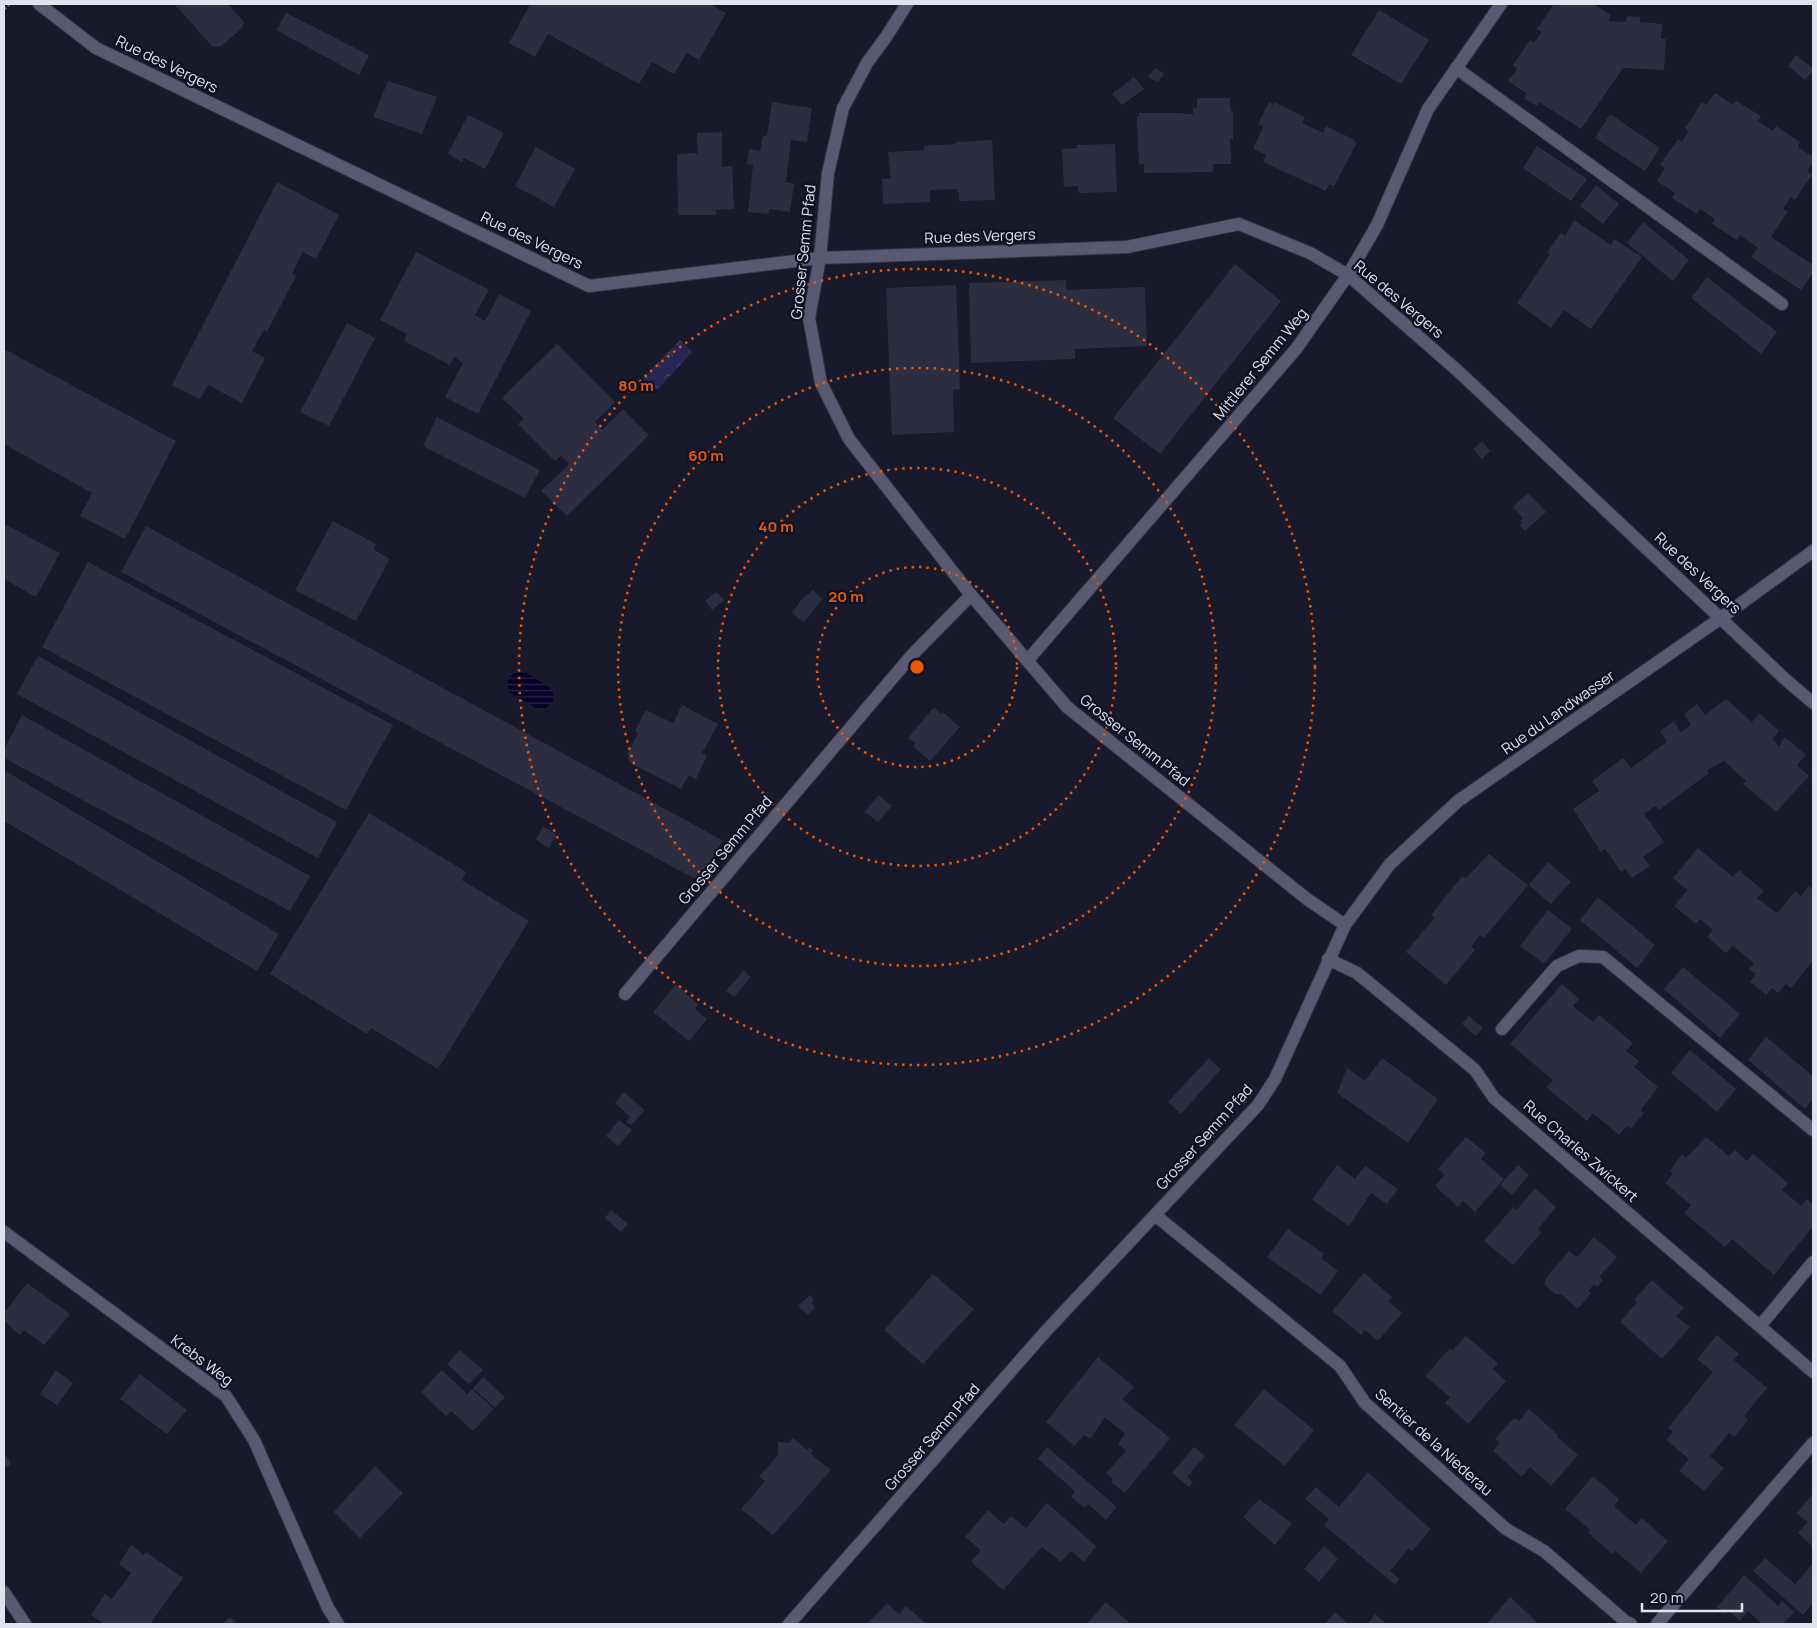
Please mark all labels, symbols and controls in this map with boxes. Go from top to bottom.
street label: Rue des Vergers [112,30,222,98]
street label: Grosser Semm Pfad [785,183,821,321]
street label: Rue des Vergers [477,206,587,274]
street label: Rue des Vergers [924,224,1036,248]
street label: Rue des Vergers [1350,255,1448,343]
street label: Mittlerer Semm Weg [1208,303,1312,425]
text: 80 m [618,375,654,396]
text: 60 m [688,445,724,466]
text: 40 m [758,516,794,537]
street label: Rue des Vergers [1650,527,1746,619]
text: 20 m [828,586,864,607]
centre of rings [908,658,926,676]
street label: Rue du Landwasser [1497,665,1619,759]
street label: Grosser Semm Pfad [1076,689,1194,791]
street label: Grosser Semm Pfad [673,791,777,909]
street label: Grosser Semm Pfad [1151,1080,1257,1194]
street label: Rue Charles Zwickert [1519,1095,1643,1207]
street label: Krebs Weg [166,1330,238,1390]
street label: Grosser Semm Pfad [880,1379,984,1495]
street label: Sentier de la Niederau [1371,1384,1497,1500]
scale bar [1642,1580,1742,1612]
text: 20 m [1650,1587,1683,1608]

